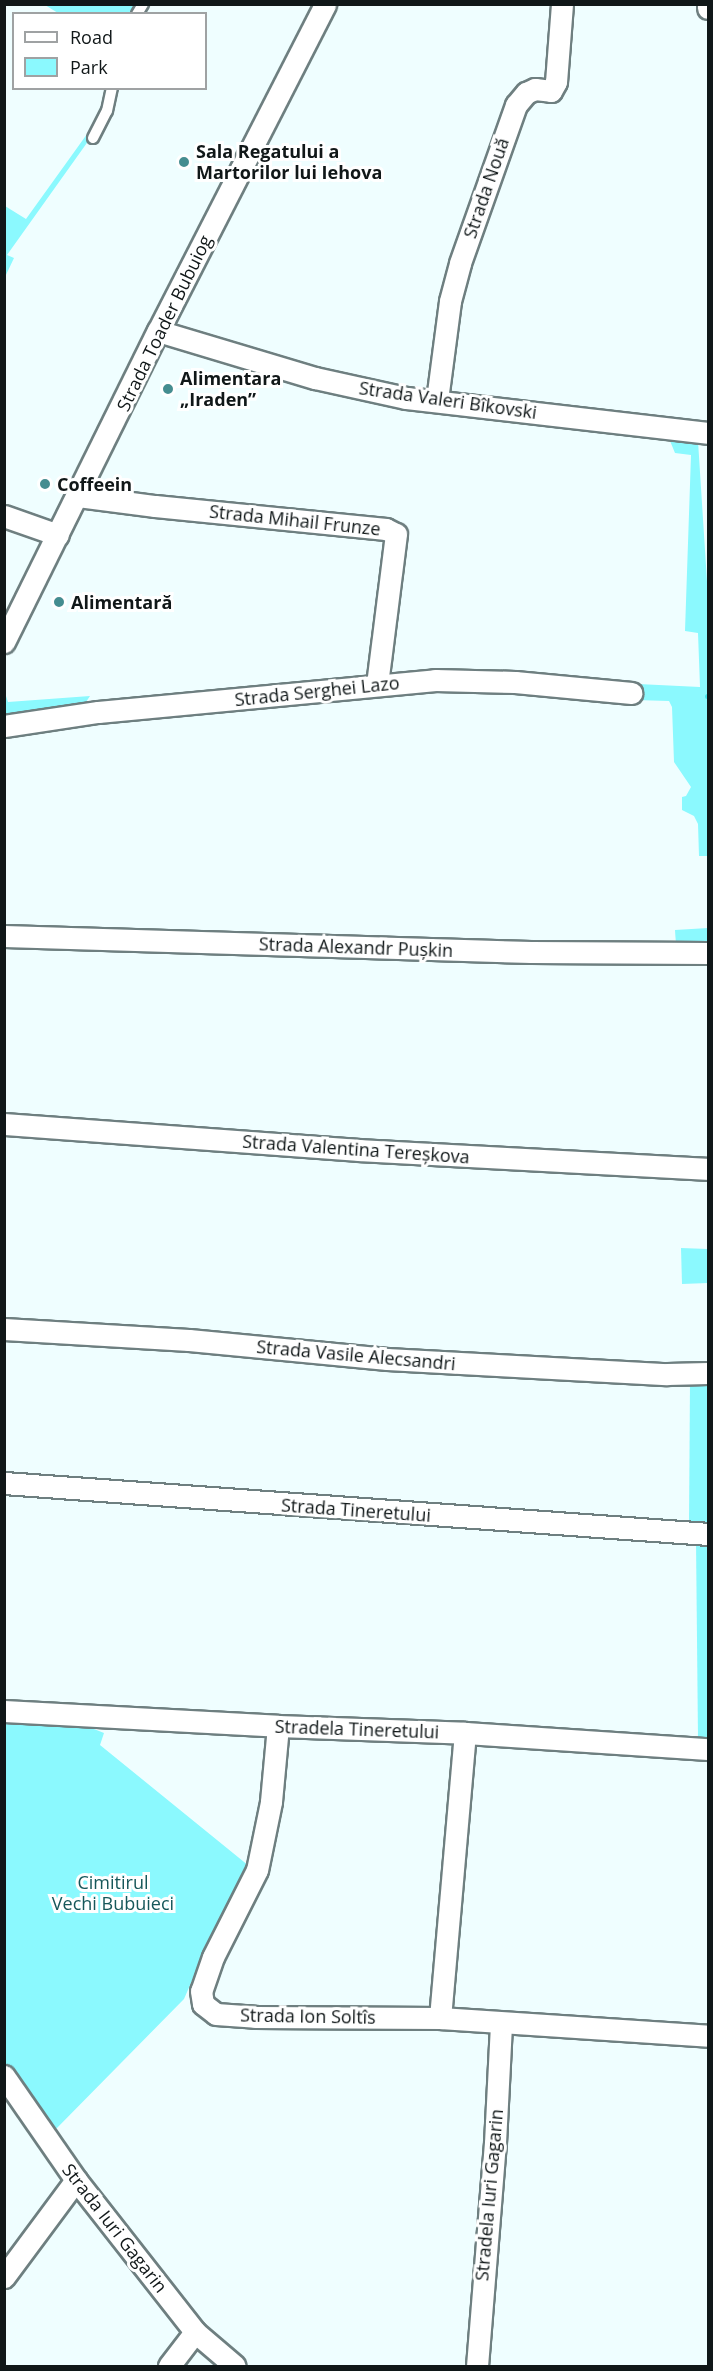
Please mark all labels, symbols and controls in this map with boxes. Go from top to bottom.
legend [12,12,207,90]
text: Road [70,25,113,49]
text: Park [70,55,108,79]
street label: Strada Nouă [459,135,513,241]
place label: Sala Regatului a Martorilor lui Iehova [196,141,382,184]
marker: Sala Regatului a Martorilor lui Iehova [177,155,191,169]
street label: Strada Toader Bubuiog [112,231,216,415]
place label: Alimentara „Iraden” [180,368,281,410]
street label: Strada Valeri Bîkovski [358,377,538,423]
marker: Alimentara „Iraden” [161,382,175,396]
place label: Coffeein [57,473,132,495]
marker: Coffeein [38,477,52,491]
street label: Strada Mihail Frunze [208,500,382,540]
place label: Alimentară [71,591,172,613]
marker: Alimentară [52,595,66,609]
street label: Strada Serghei Lazo [234,672,400,710]
street label: Strada Alexandr Pușkin [259,933,453,961]
street label: Strada Valentina Tereșkova [242,1130,470,1168]
street label: Strada Vasile Alecsandri [256,1336,456,1374]
street label: Strada Tineretului [280,1494,432,1526]
street label: Stradela Tineretului [274,1715,440,1743]
park label: Cimitirul Vechi Bubuieci [52,1872,174,1914]
street label: Strada Ion Soltîs [240,2004,376,2028]
street label: Stradela Iuri Gagarin [471,2108,507,2282]
street label: Strada Iuri Gagarin [58,2159,172,2297]

